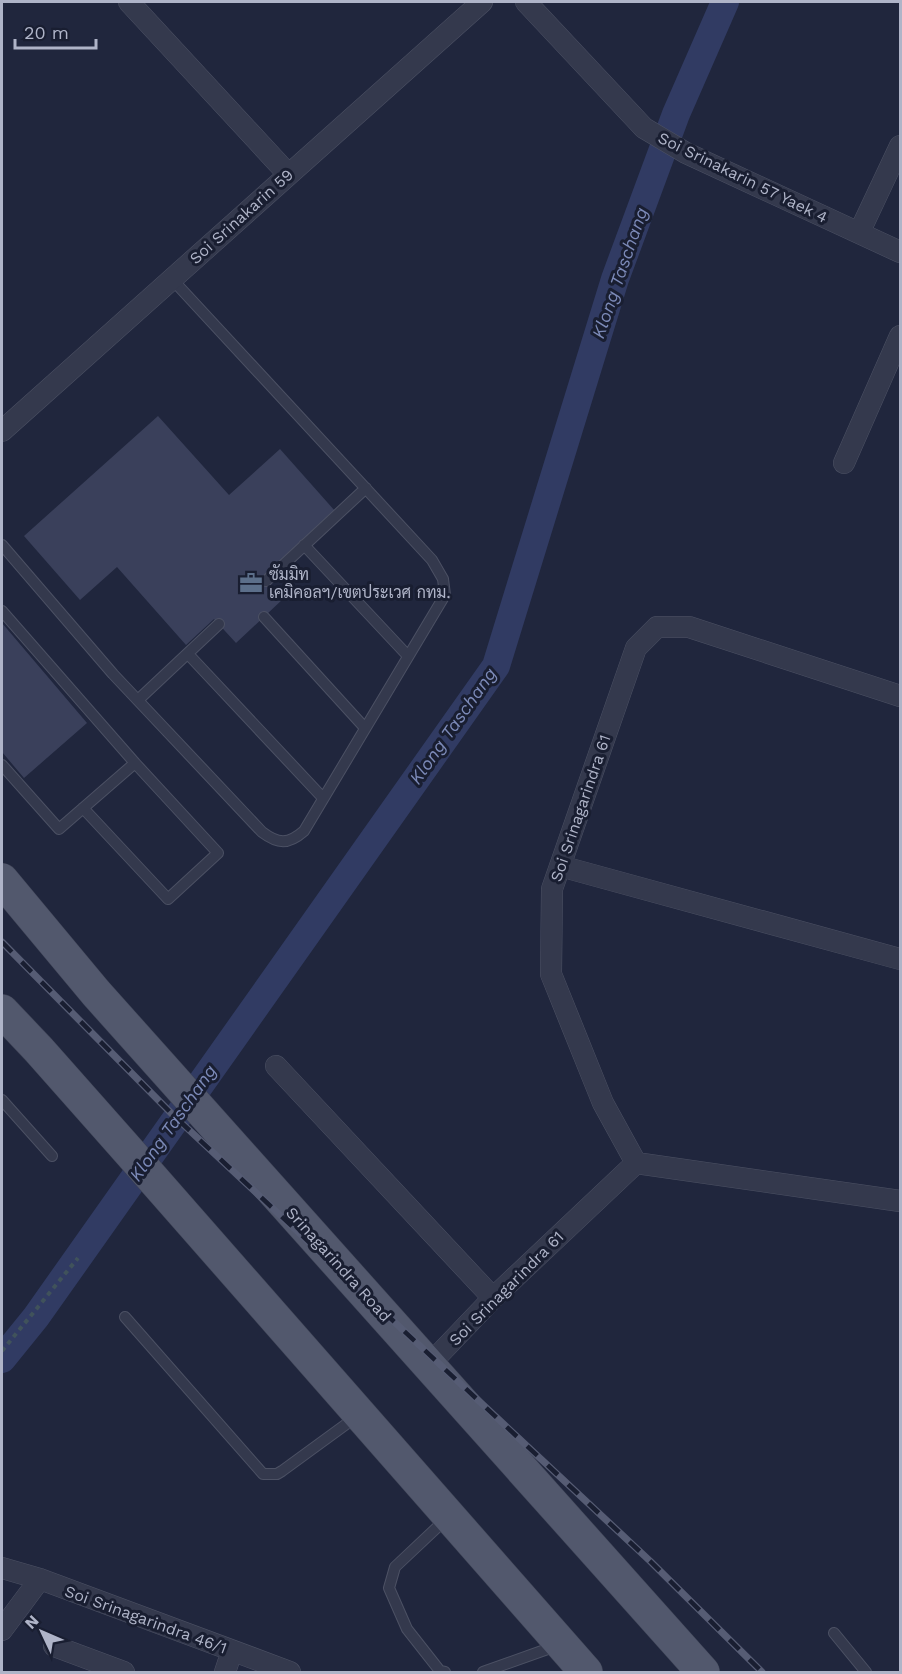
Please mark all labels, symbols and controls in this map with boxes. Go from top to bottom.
scale bar [15,12,96,50]
text: 20 m [24,22,69,43]
street label: Soi Srinakarin 57 Yaek 4 [655,128,831,227]
street label: Soi Srinakarin 59 [186,165,297,268]
water label: Klong Taschang [587,204,652,341]
place label: ซัมมิท เคมิคอลฯ/เขตประเวศ กทม. [269,564,450,602]
office icon: ซัมมิท เคมิคอลฯ/เขตประเวศ กทม. [238,570,264,596]
water label: Klong Taschang [405,663,501,788]
street label: Soi Srinagarindra 61 [546,732,615,884]
water label: Klong Taschang [125,1060,221,1185]
street label: Srinagarindra Road [282,1203,395,1326]
street label: Soi Srinagarindra 61 [445,1227,568,1350]
street label: Soi Srinagarindra 46/1 [62,1581,229,1658]
north arrow [12,1602,72,1662]
text: N [21,1611,43,1633]

